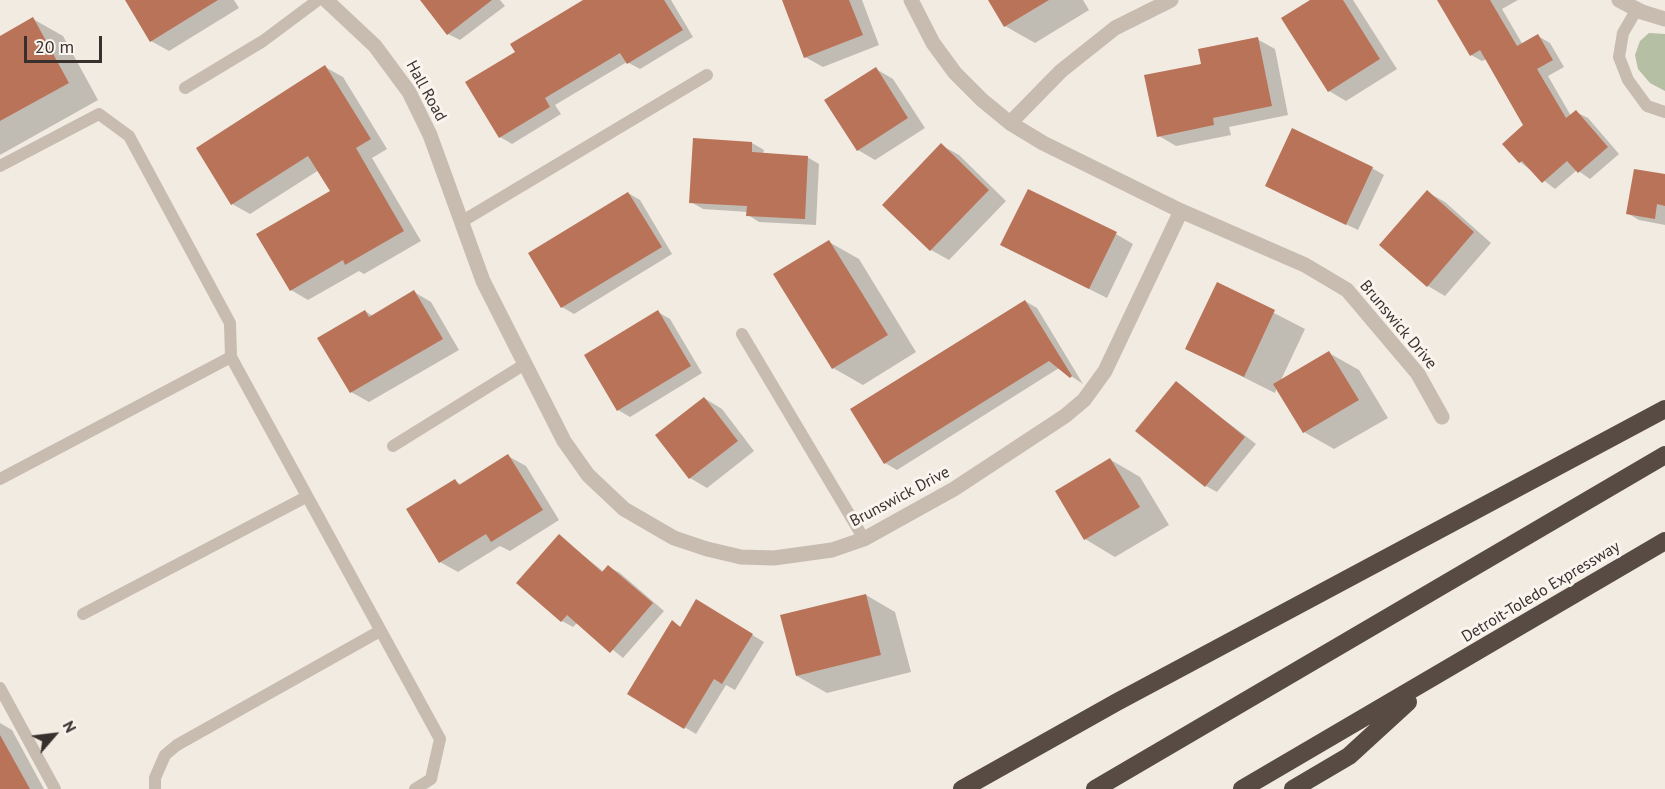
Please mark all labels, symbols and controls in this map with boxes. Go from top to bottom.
scale bar [27,24,105,62]
text: 20 m [35,35,74,58]
street label: Hall Road [402,57,450,125]
street label: Brunswick Drive [1355,277,1441,373]
street label: Brunswick Drive [847,463,953,531]
street label: Detroit-Toledo Expressway [1458,537,1624,647]
north arrow [24,705,84,765]
text: N [59,717,81,736]

